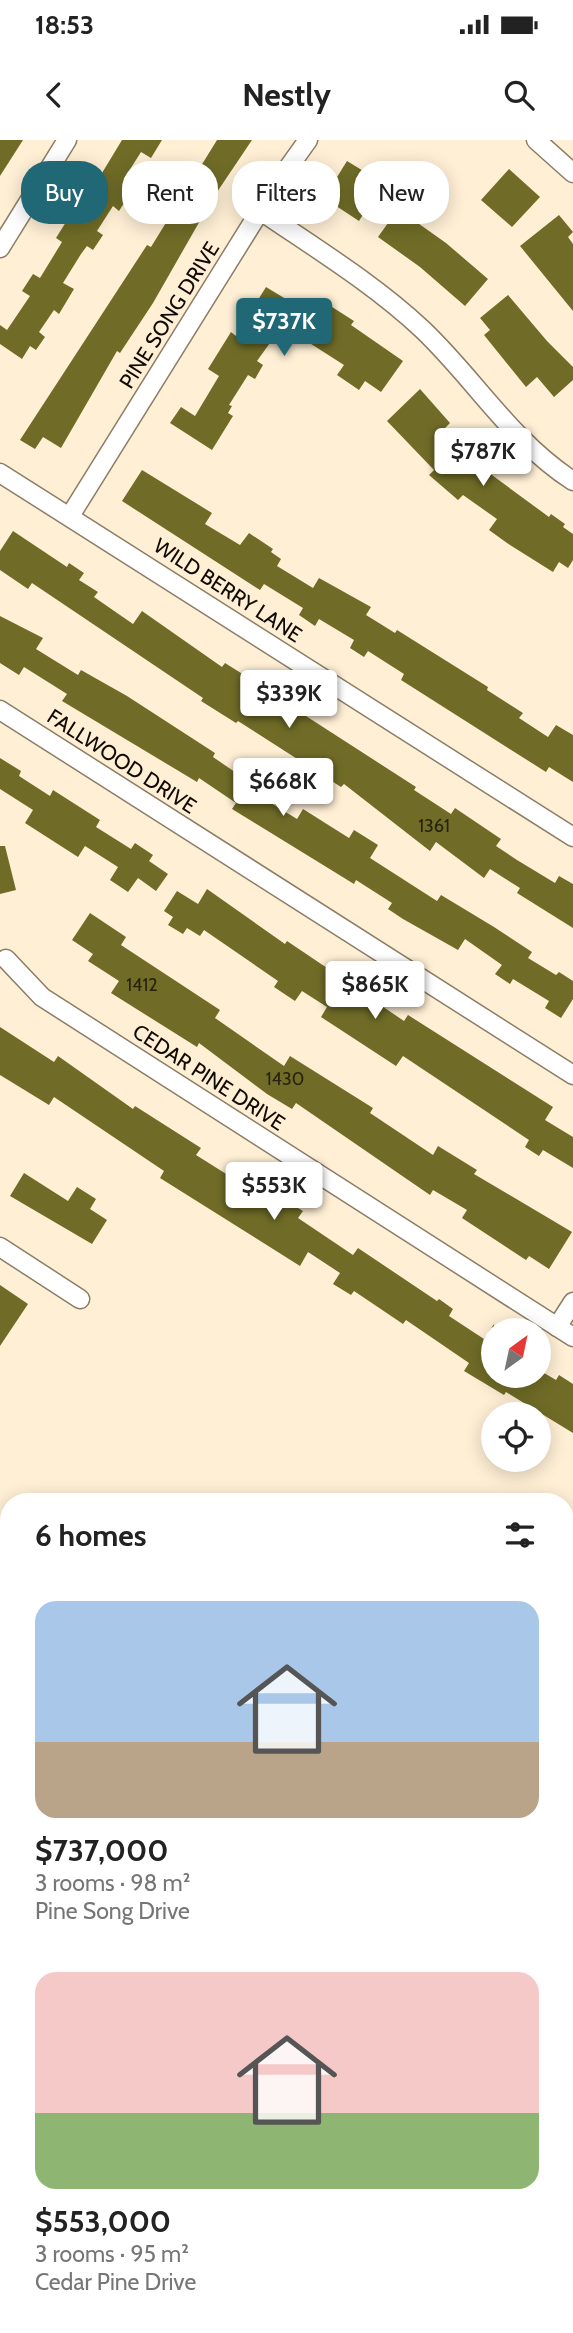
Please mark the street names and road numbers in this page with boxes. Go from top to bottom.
street label: PINE SONG DRIVE [114,237,224,393]
street label: WILD BERRY LANE [149,533,307,647]
street label: FALLWOOD DRIVE [43,704,201,818]
street label: CEDAR PINE DRIVE [128,1019,290,1135]

